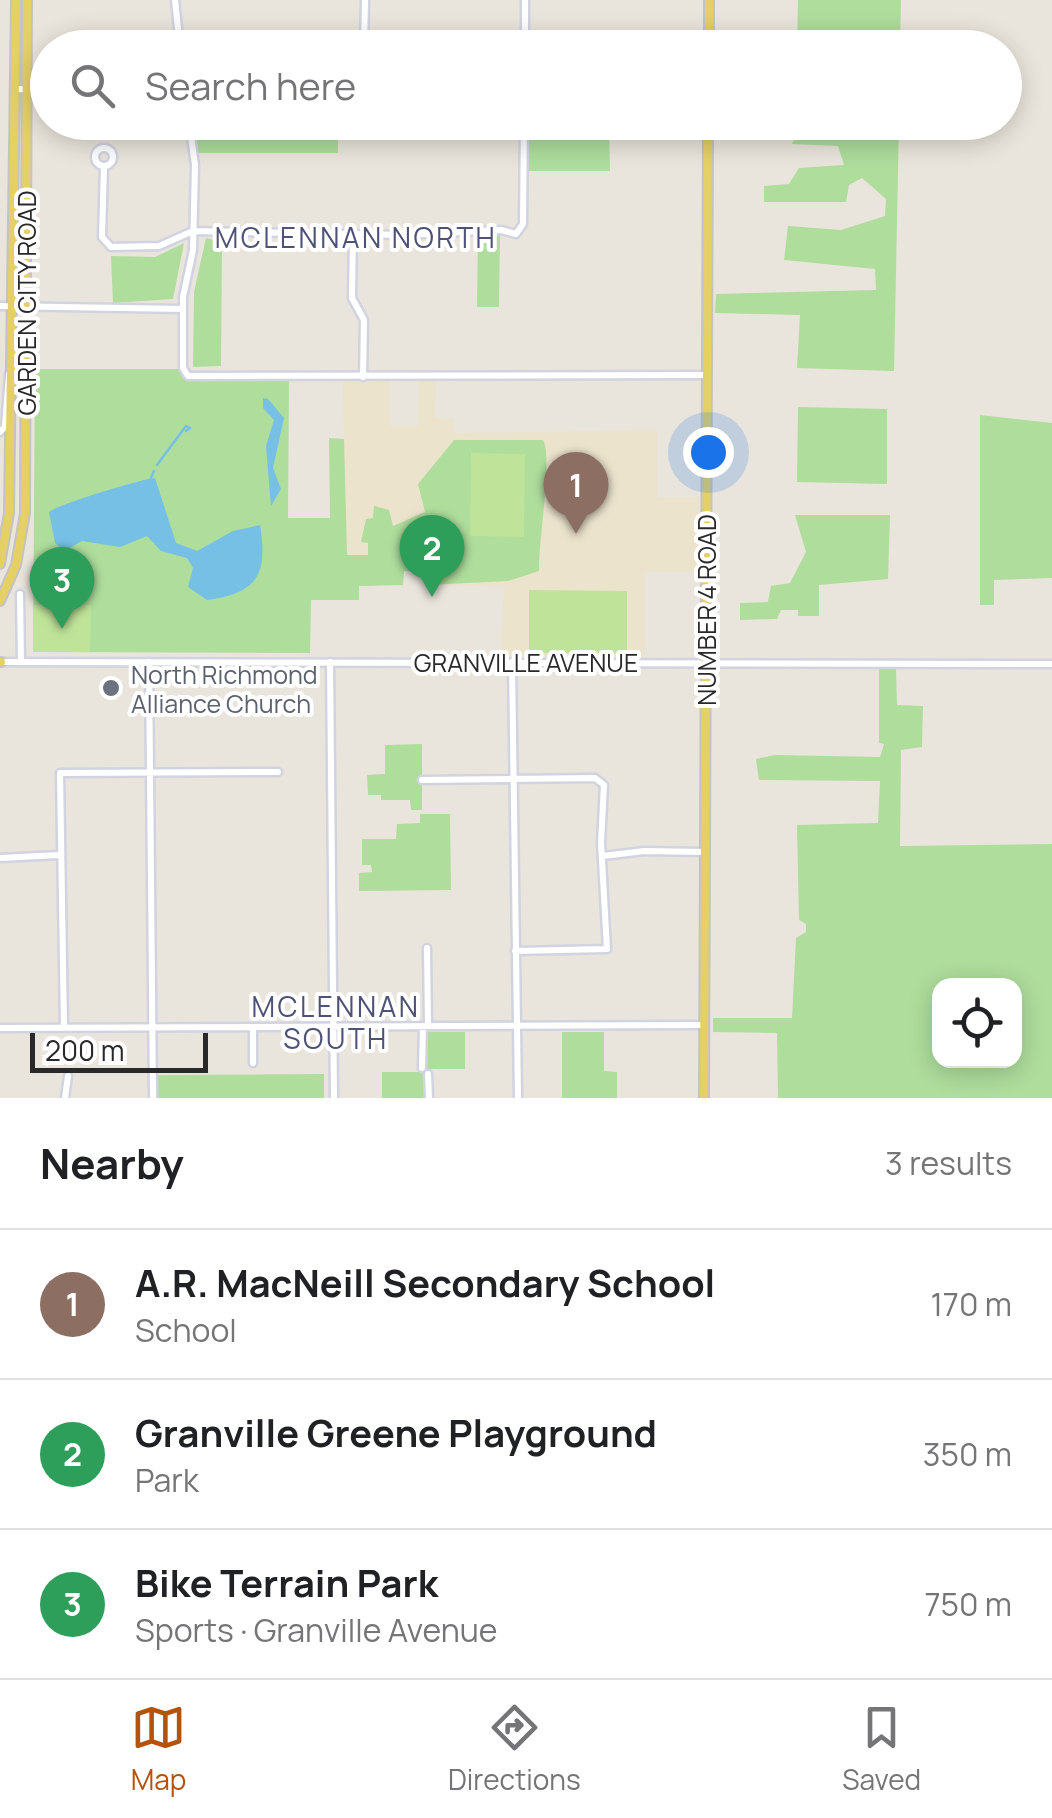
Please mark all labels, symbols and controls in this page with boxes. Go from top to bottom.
search box [30,30,1022,140]
icon: search [65,58,120,113]
text: Search here [145,59,356,111]
street label: GARDEN CITY ROAD [9,190,44,416]
district label: MCLENNAN NORTH [215,218,497,256]
your location [683,427,734,478]
pin: 1 [544,452,608,534]
pin: 2 [400,514,464,597]
street label: NUMBER 4 ROAD [689,514,724,706]
pin: 3 [30,546,94,629]
street label: GRANVILLE AVENUE [414,645,638,680]
place label: North Richmond Alliance Church [131,657,318,721]
marker: North Richmond Alliance Church [100,677,122,699]
map controls [932,978,1022,1068]
button: locate [932,978,1022,1068]
district label: MCLENNAN SOUTH [251,987,421,1057]
scale bar [30,1028,208,1072]
text: 200 m [45,1031,124,1069]
text: Nearby [40,1134,184,1192]
text: 3 results [885,1141,1012,1185]
text: A.R. MacNeill Secondary School [135,1256,715,1308]
text: 1 [65,1282,80,1326]
text: 170 m [930,1282,1012,1326]
text: School [135,1308,237,1352]
text: Granville Greene Playground [135,1406,657,1458]
text: 2 [63,1432,82,1476]
text: 350 m [923,1432,1012,1476]
text: Park [135,1458,199,1502]
text: Bike Terrain Park [135,1556,438,1608]
text: 3 [63,1582,82,1626]
text: 750 m [924,1582,1012,1626]
text: Sports · Granville Avenue [135,1608,497,1652]
tab: Map [131,1700,186,1798]
tab: Directions [448,1700,581,1798]
tab: Saved [842,1700,921,1798]

